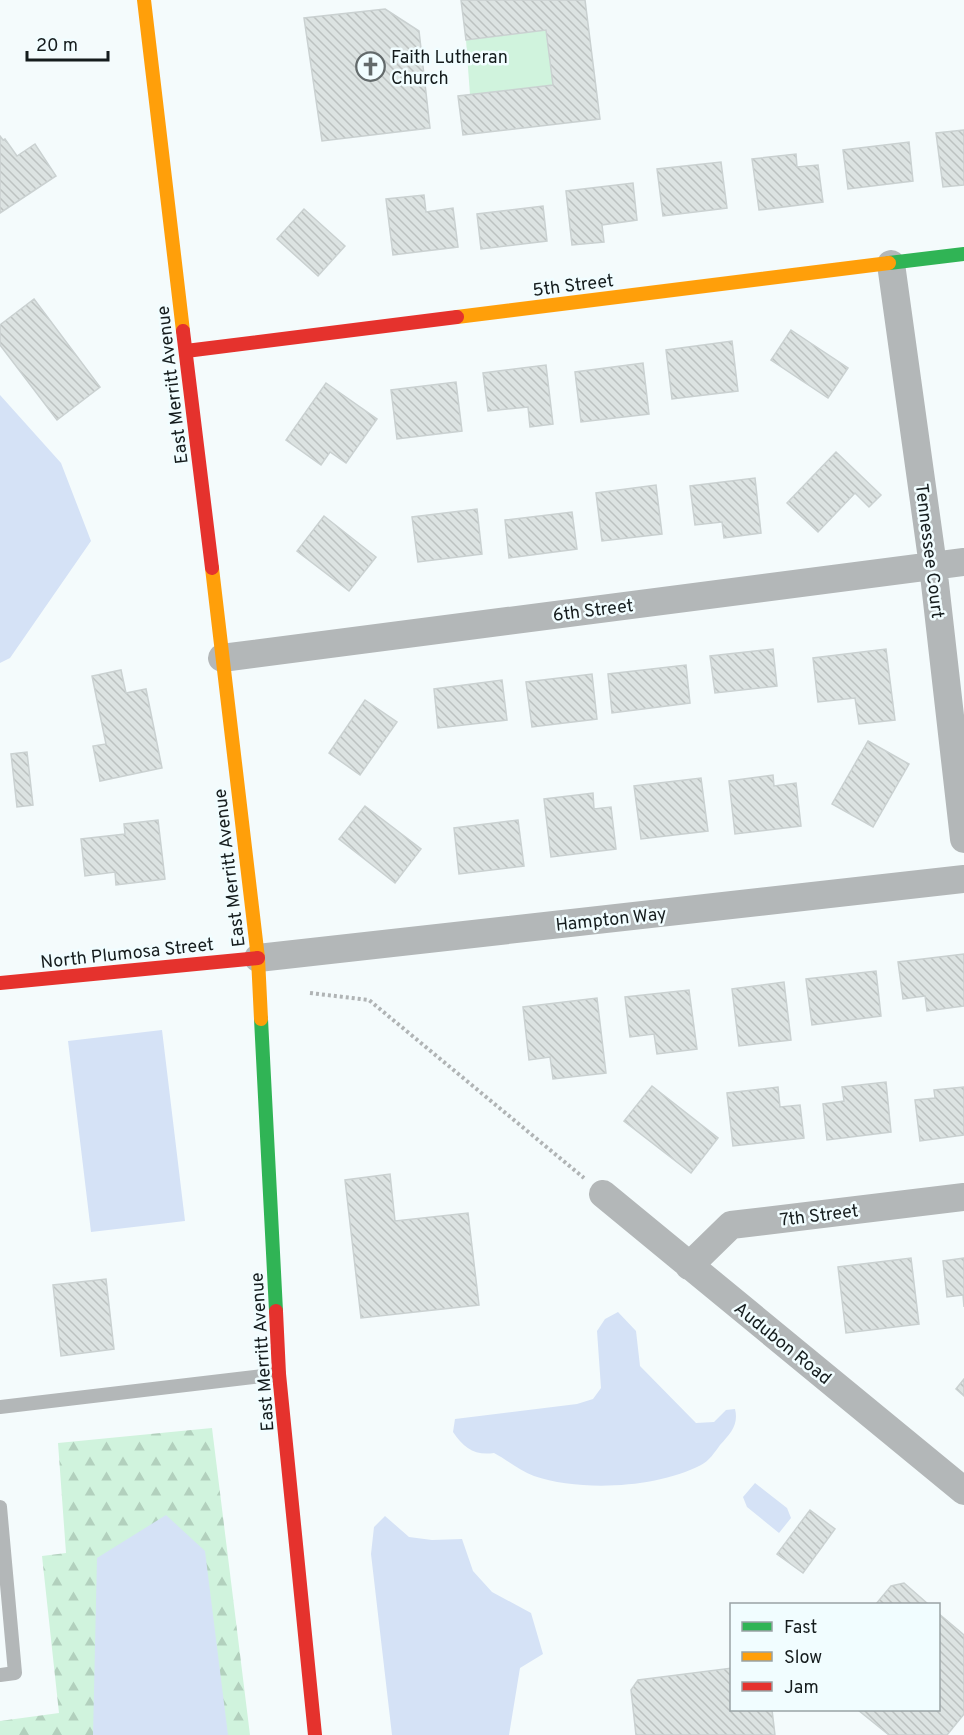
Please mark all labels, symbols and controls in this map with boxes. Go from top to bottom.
scale bar [27,24,108,62]
text: 20 m [36,35,78,58]
place label: Faith Lutheran Church [391,47,508,91]
church icon: Faith Lutheran Church [354,51,386,83]
street label: 5th Street [531,270,615,303]
street label: East Merritt Avenue [152,304,195,465]
street label: Tennessee Court [909,482,948,620]
street label: 6th Street [552,595,635,628]
street label: East Merritt Avenue [209,787,252,948]
street label: Hampton Way [555,903,668,938]
street label: North Plumosa Street [39,934,215,975]
street label: 7th Street [778,1200,860,1233]
street label: East Merritt Avenue [246,1272,281,1432]
street label: Audubon Road [729,1298,835,1390]
legend [730,1603,940,1711]
text: Fast [784,1617,817,1640]
text: Slow [784,1647,822,1670]
text: Jam [784,1677,819,1700]

